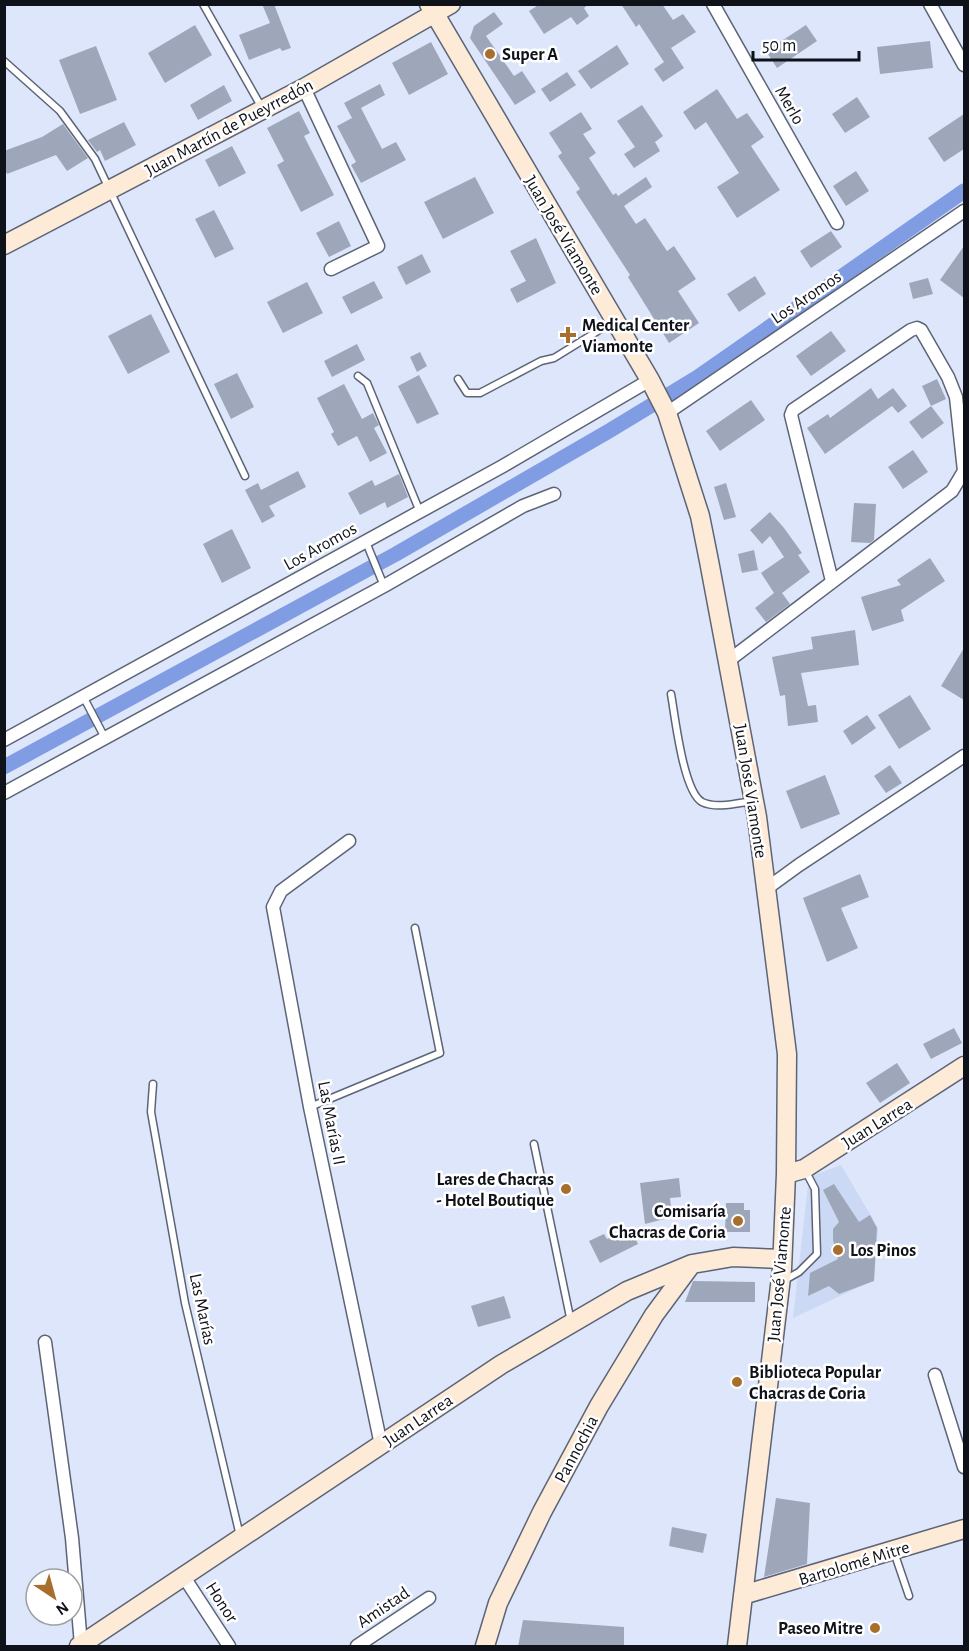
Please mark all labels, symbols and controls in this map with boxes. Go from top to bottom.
scale bar [753,24,860,62]
text: 50 m [762,37,796,55]
place label: Super A [502,46,558,64]
marker: Super A [483,47,497,61]
street label: Juan Martín de Pueyrredón [143,76,316,180]
street label: Merlo [771,83,807,128]
street label: Juan José Viamonte [520,173,606,298]
street label: Los Aromos [768,268,845,328]
place label: Medical Center Viamonte [582,317,690,356]
marker: Medical Center Viamonte [559,326,577,344]
street label: Los Aromos [281,520,360,574]
street label: Juan José Viamonte [731,723,770,860]
street label: Las Marías II [314,1080,348,1167]
street label: Juan Larrea [839,1095,916,1152]
place label: Lares de Chacras - Hotel Boutique [436,1171,554,1210]
marker: Lares de Chacras - Hotel Boutique [559,1182,573,1196]
place label: Comisaría Chacras de Coria [609,1203,726,1242]
street label: Juan José Viamonte [765,1206,795,1342]
marker: Comisaría Chacras de Coria [731,1214,745,1228]
place label: Los Pinos [850,1242,916,1260]
marker: Los Pinos [831,1243,845,1257]
street label: Las Marías [186,1272,218,1347]
place label: Biblioteca Popular Chacras de Coria [749,1364,882,1403]
marker: Biblioteca Popular Chacras de Coria [730,1375,744,1389]
street label: Juan Larrea [381,1391,456,1450]
street label: Pannochia [552,1413,602,1486]
street label: Bartolomé Mitre [797,1539,912,1589]
north arrow [24,1567,84,1627]
street label: Honor [202,1579,241,1626]
street label: Amistad [354,1584,413,1632]
text: N [53,1599,71,1618]
place label: Paseo Mitre [778,1620,863,1638]
marker: Paseo Mitre [868,1621,882,1635]

